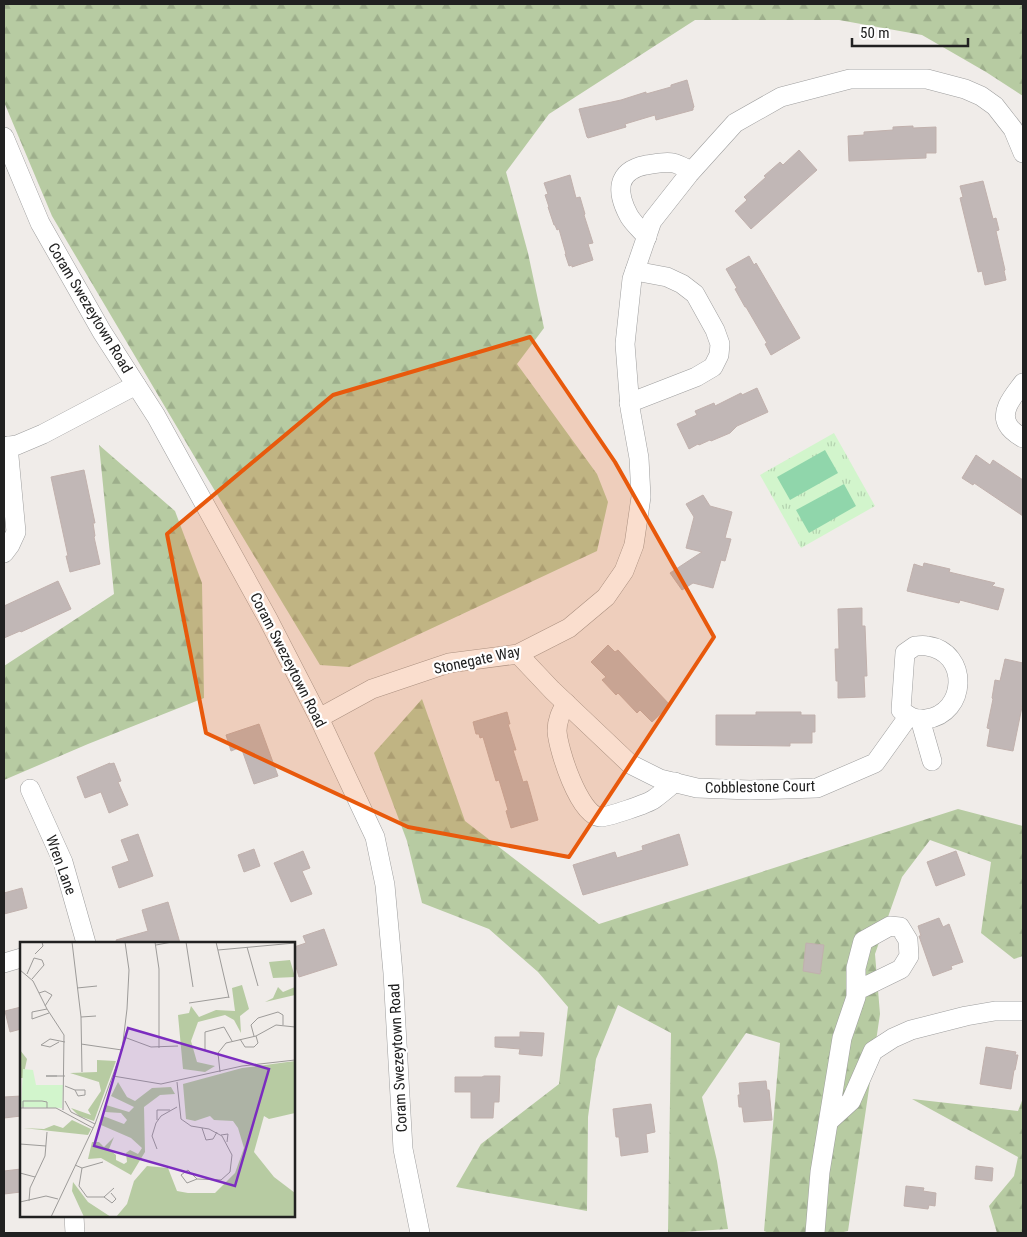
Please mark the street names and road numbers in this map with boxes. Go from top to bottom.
street label: Coram Swezeytown Road [44,240,136,376]
street label: Coram Swezeytown Road [246,590,330,730]
street label: Stonegate Way [432,642,522,678]
street label: Cobblestone Court [705,777,815,797]
street label: Wren Lane [42,833,80,897]
street label: Coram Swezeytown Road [385,983,411,1133]

